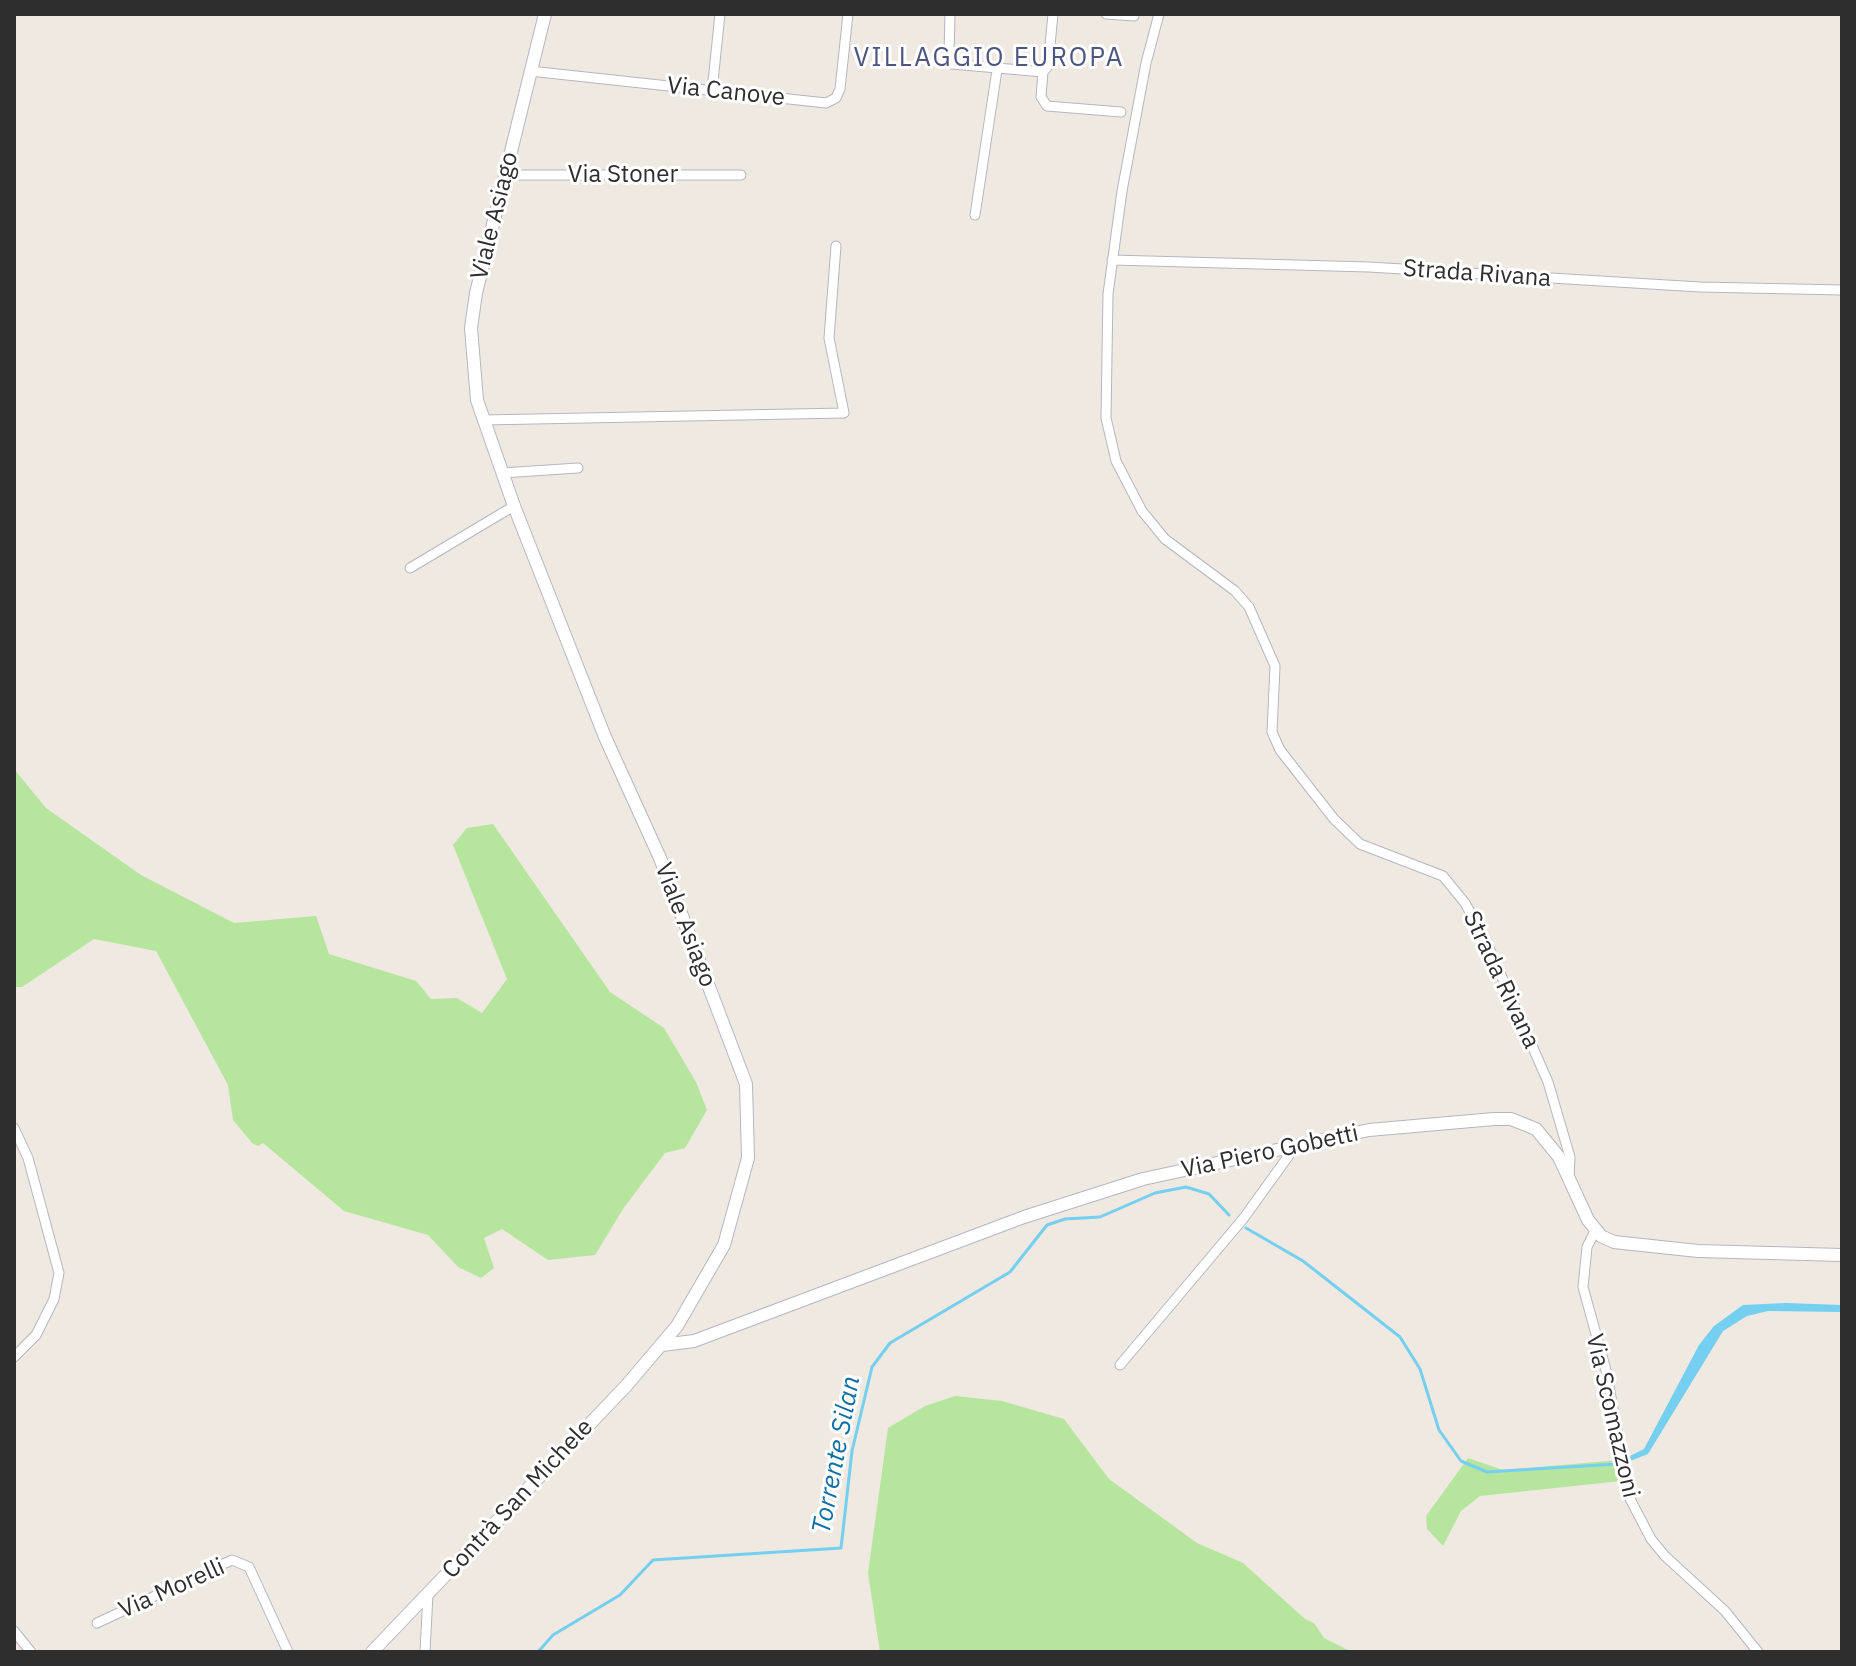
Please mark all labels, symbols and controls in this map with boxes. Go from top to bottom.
district label: VILLAGGIO EUROPA [854,42,1124,74]
street label: Via Canove [666,71,786,113]
street label: Viale Asiago [465,149,525,283]
street label: Via Stoner [568,161,678,189]
street label: Strada Rivana [1402,254,1552,294]
street label: Viale Asiago [648,859,722,991]
street label: Strada Rivana [1457,907,1545,1053]
street label: Via Piero Gobetti [1179,1119,1361,1185]
street label: Via Scomazzoni [1579,1331,1645,1501]
water label: Torrente Silan [806,1373,868,1537]
street label: Contrà San Michele [437,1413,599,1585]
street label: Via Morelli [115,1553,229,1625]

